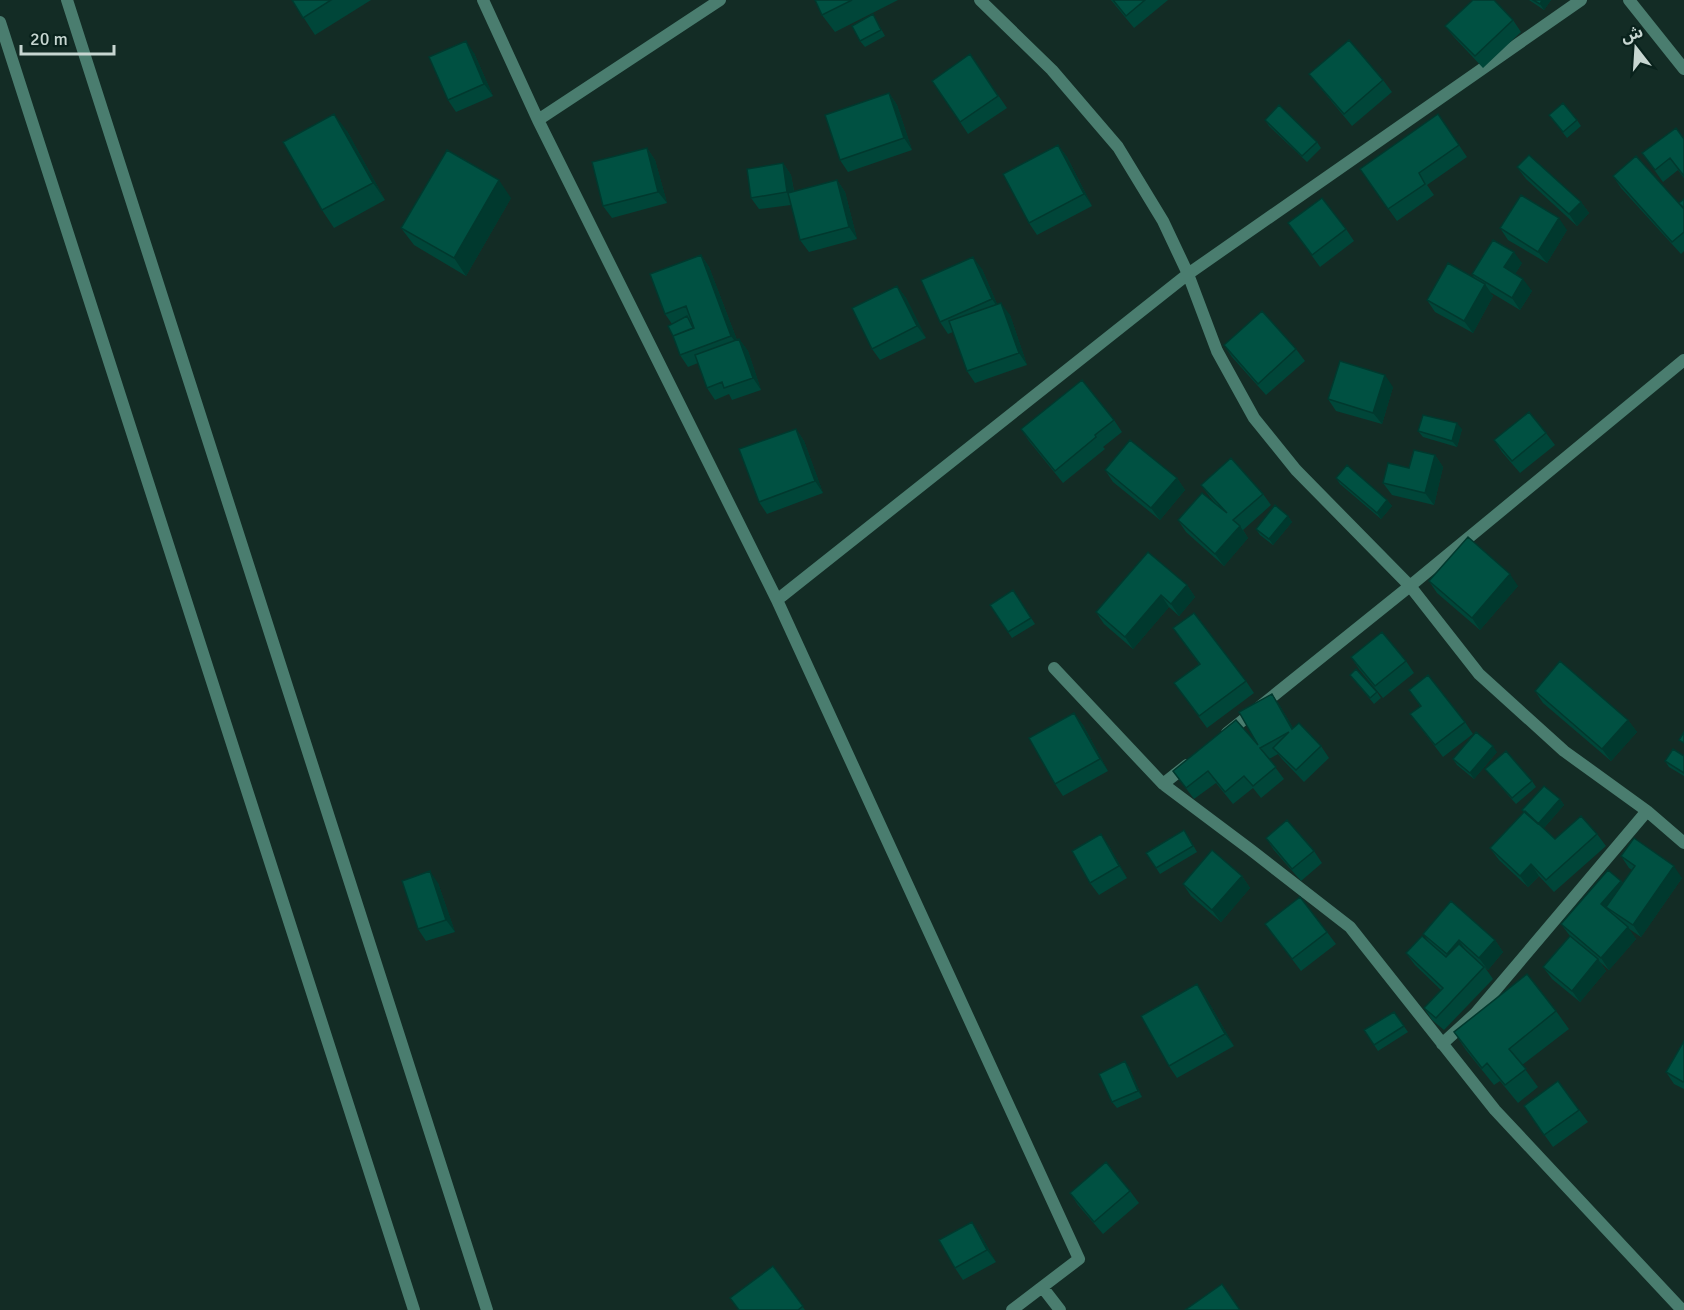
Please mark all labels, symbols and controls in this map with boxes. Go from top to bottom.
scale bar [21,18,114,56]
north arrow [1606,18,1666,78]
text: ش [1619,22,1645,47]
text: 20 m [30,28,68,50]

